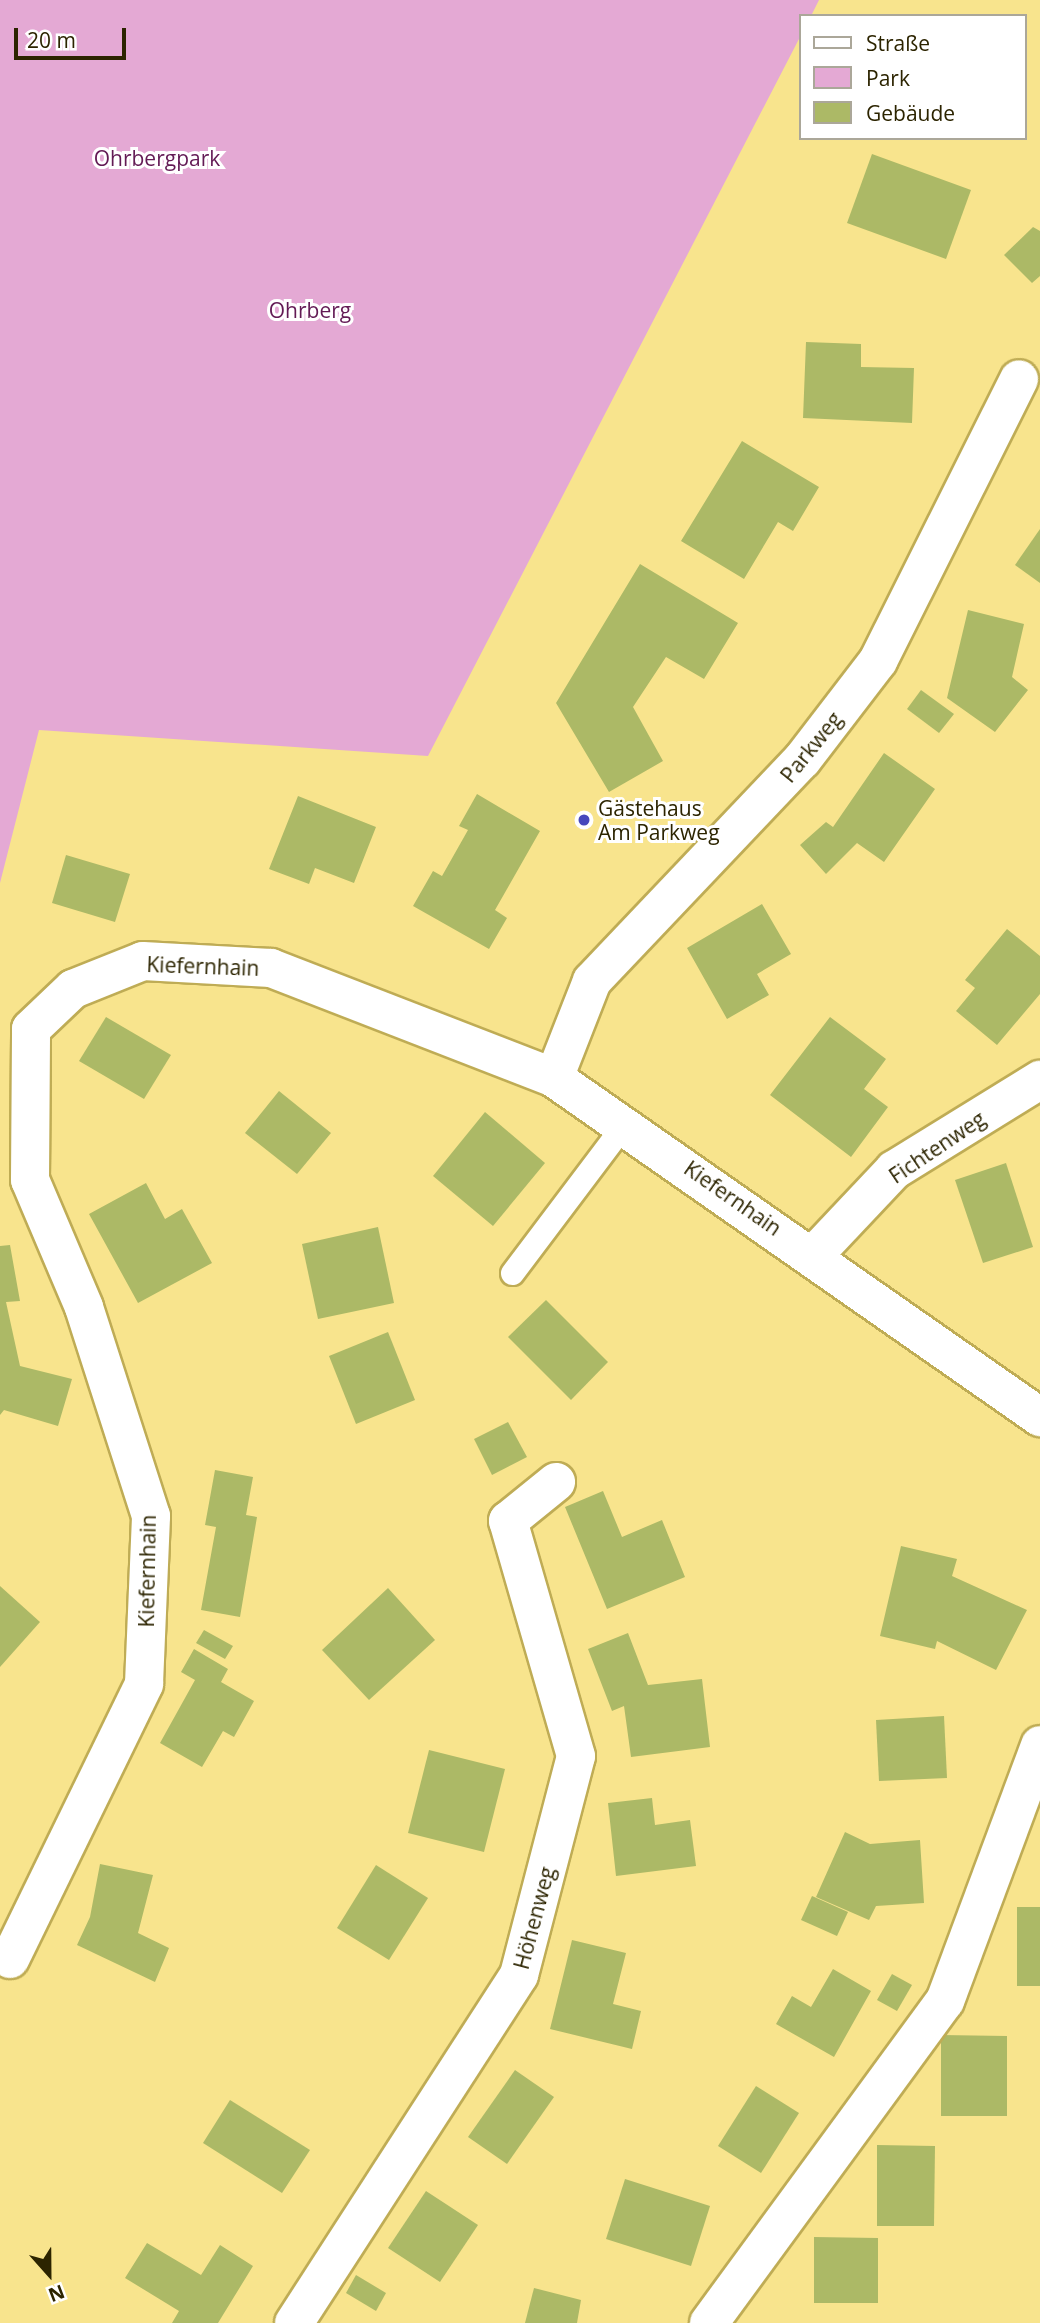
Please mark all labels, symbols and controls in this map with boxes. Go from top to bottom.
scale bar [18,14,130,58]
legend [799,14,1026,140]
text: 20 m [27,26,76,54]
text: Straße [866,29,930,57]
text: Park [866,64,910,92]
text: Gebäude [866,99,955,127]
park label: Ohrbergpark [94,145,220,171]
park label: Ohrberg [269,297,351,323]
street label: Parkweg [775,707,847,787]
place label: Gästehaus Am Parkweg [598,795,720,845]
marker: Gästehaus Am Parkweg [576,812,592,828]
street label: Kiefernhain [146,951,260,981]
street label: Fichtenweg [884,1106,990,1188]
street label: Kiefernhain [679,1155,787,1241]
street label: Kiefernhain [133,1514,161,1628]
street label: Höhenweg [508,1864,560,1972]
north arrow [14,2239,84,2309]
text: N [45,2279,68,2309]

